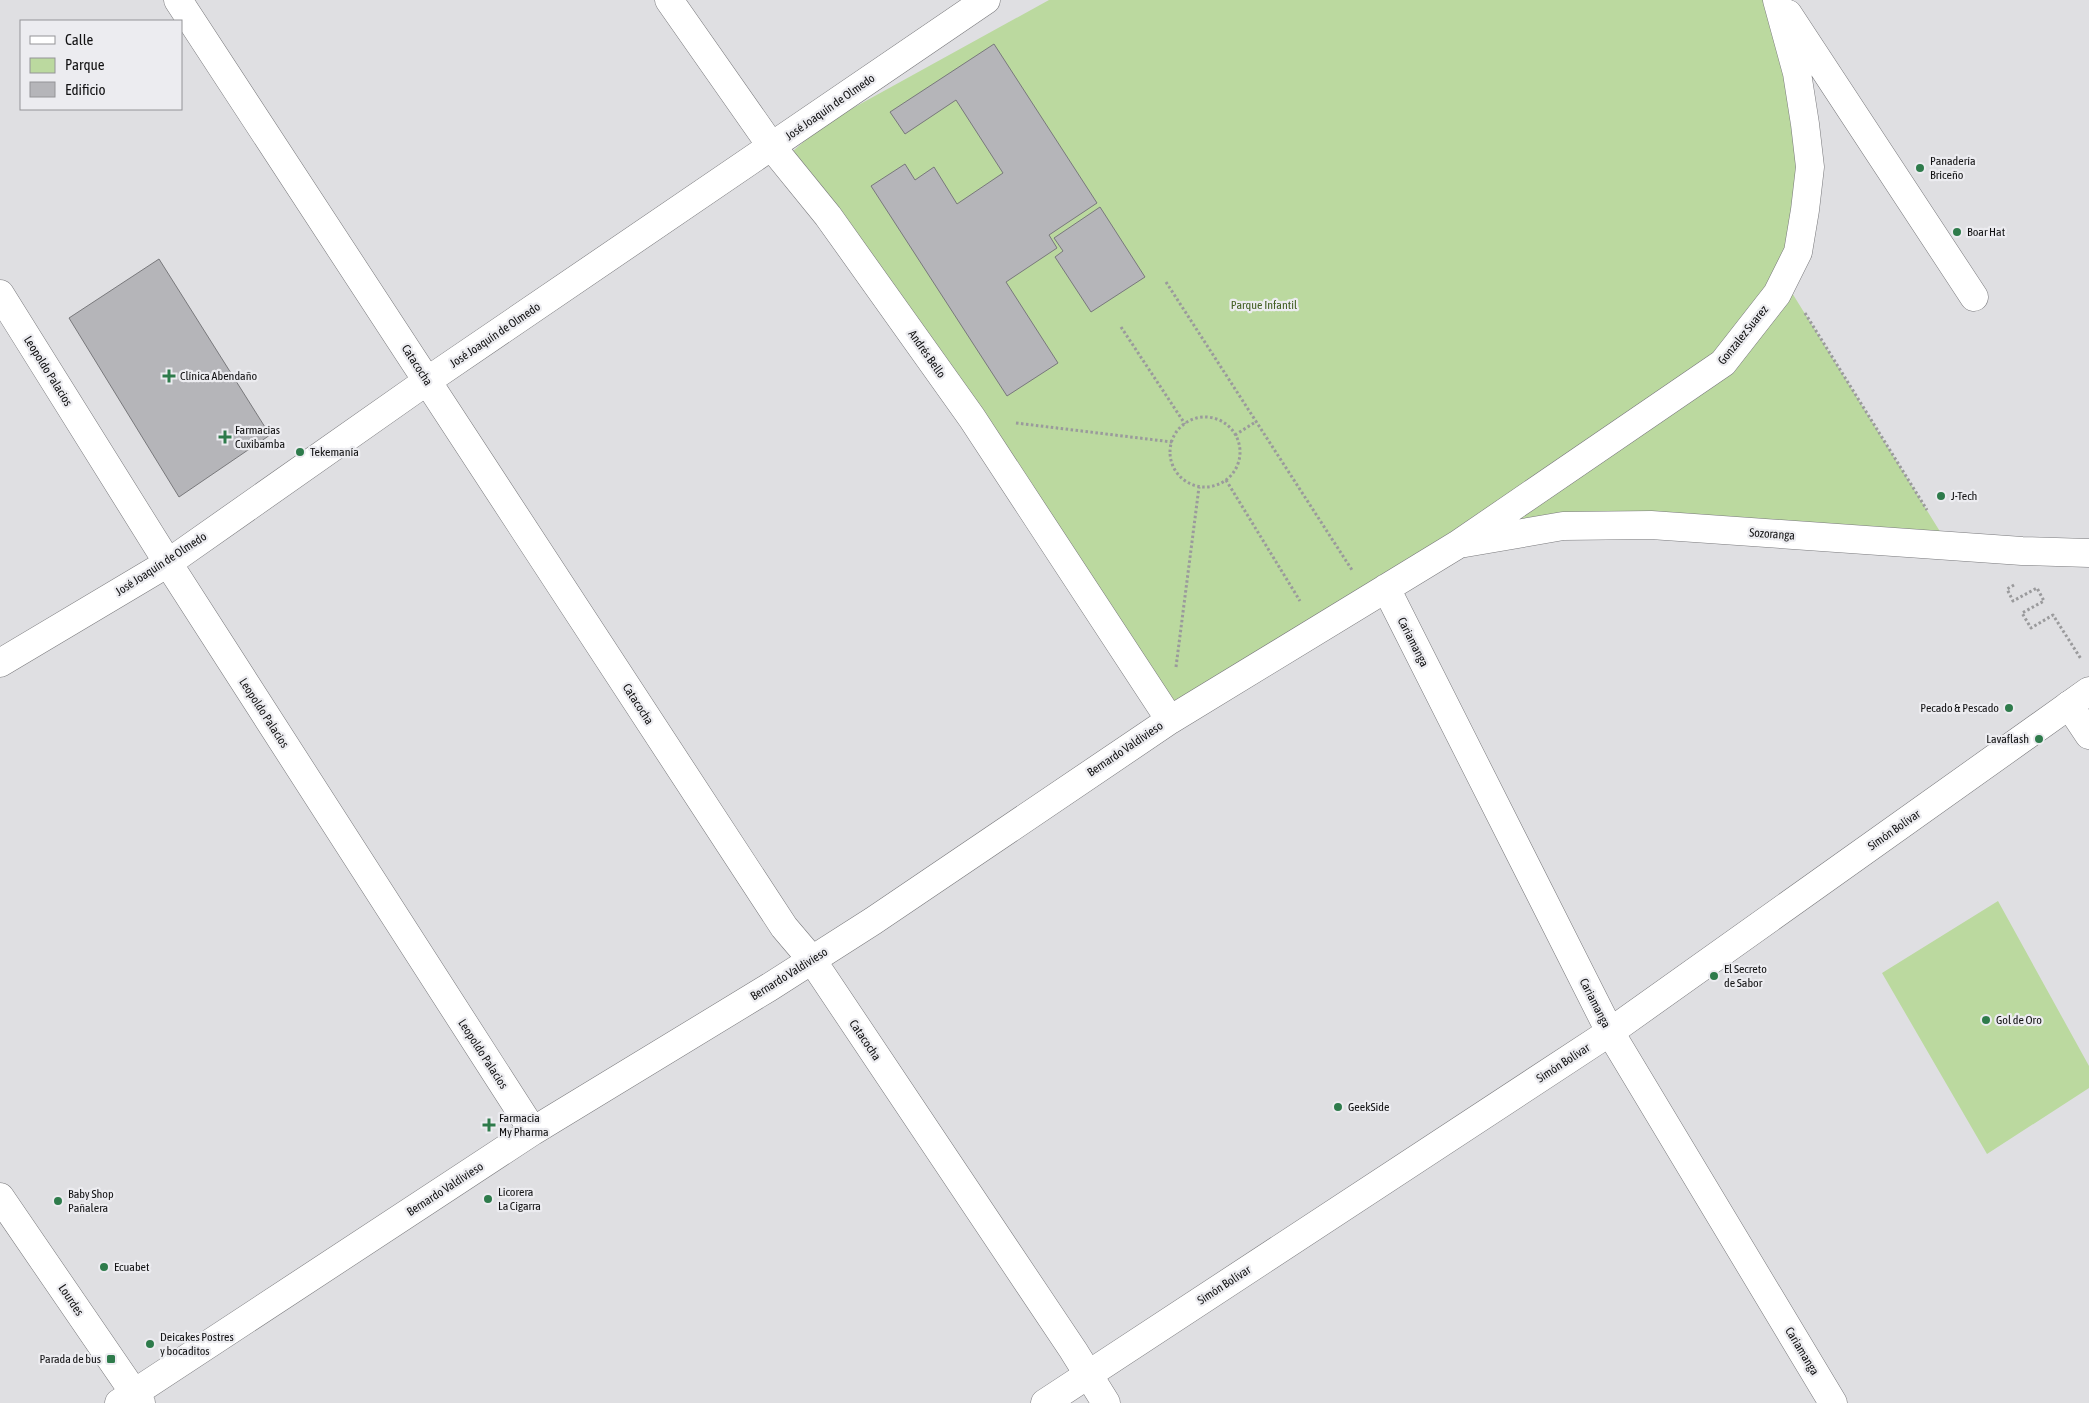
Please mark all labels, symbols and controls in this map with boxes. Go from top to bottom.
legend [20,20,182,110]
text: Calle [65,31,94,48]
text: Parque [65,56,105,73]
street label: José Joaquín de Olmedo [783,71,878,143]
text: Edificio [65,81,106,98]
place label: Panadería Briceño [1930,154,1976,182]
marker: Panadería Briceño [1914,162,1926,174]
place label: Boar Hat [1967,225,2006,239]
marker: Boar Hat [1951,226,1963,238]
park label: Parque Infantil [1231,298,1298,312]
street label: José Joaquín de Olmedo [447,299,543,370]
street label: Gonzalez Suarez [1715,302,1771,367]
street label: Andrés Bello [905,327,949,381]
street label: Leopoldo Palacios [21,333,75,409]
street label: Catacocha [399,342,435,388]
marker: Clínica Abendaño [162,369,176,383]
place label: Clínica Abendaño [180,369,258,383]
place label: Farmacias Cuxibamba [235,423,285,451]
marker: Farmacias Cuxibamba [219,431,231,443]
place label: Tekemanía [310,445,359,459]
marker: Tekemanía [294,446,306,458]
place label: J-Tech [1951,489,1977,503]
marker: J-Tech [1935,490,1947,502]
street label: Sozoranga [1749,525,1795,543]
street label: José Joaquín de Olmedo [113,529,210,599]
street label: Cariamanga [1395,615,1431,669]
street label: Leopoldo Palacios [236,676,292,750]
street label: Catacocha [620,681,656,727]
place label: Pecado & Pescado [1920,701,1999,715]
marker: Pecado & Pescado [2003,702,2015,714]
street label: Bernardo Valdivieso [1085,718,1166,779]
place label: Lavaflash [1986,732,2029,746]
marker: Lavaflash [2033,733,2045,745]
street label: Simón Bolívar [1865,807,1923,853]
street label: Bernardo Valdivieso [748,944,830,1003]
place label: El Secreto de Sabor [1724,962,1767,990]
marker: El Secreto de Sabor [1708,970,1720,982]
street label: Cariamanga [1577,976,1613,1030]
place label: Gol de Oro [1996,1013,2042,1027]
marker: Gol de Oro [1980,1014,1992,1026]
street label: Leopoldo Palacios [455,1017,511,1091]
street label: Catacocha [846,1017,884,1063]
street label: Simón Bolívar [1534,1040,1593,1085]
place label: GeekSide [1348,1100,1389,1114]
marker: GeekSide [1332,1101,1344,1113]
place label: Farmacia My Pharma [499,1111,549,1139]
marker: Farmacia My Pharma [483,1119,495,1131]
street label: Bernardo Valdivieso [404,1159,486,1219]
place label: Licorera La Cigarra [498,1185,541,1213]
place label: Baby Shop Pañalera [68,1187,114,1215]
marker: Licorera La Cigarra [482,1193,494,1205]
marker: Baby Shop Pañalera [52,1195,64,1207]
place label: Ecuabet [114,1260,150,1274]
marker: Ecuabet [98,1261,110,1273]
street label: Simón Bolívar [1195,1262,1254,1307]
street label: Lourdes [55,1282,87,1318]
street label: Cariamanga [1782,1325,1822,1377]
place label: Deicakes Postres y bocaditos [160,1330,234,1358]
marker: Deicakes Postres y bocaditos [144,1338,156,1350]
place label: Parada de bus [39,1352,101,1366]
marker: Parada de bus [105,1353,117,1365]

